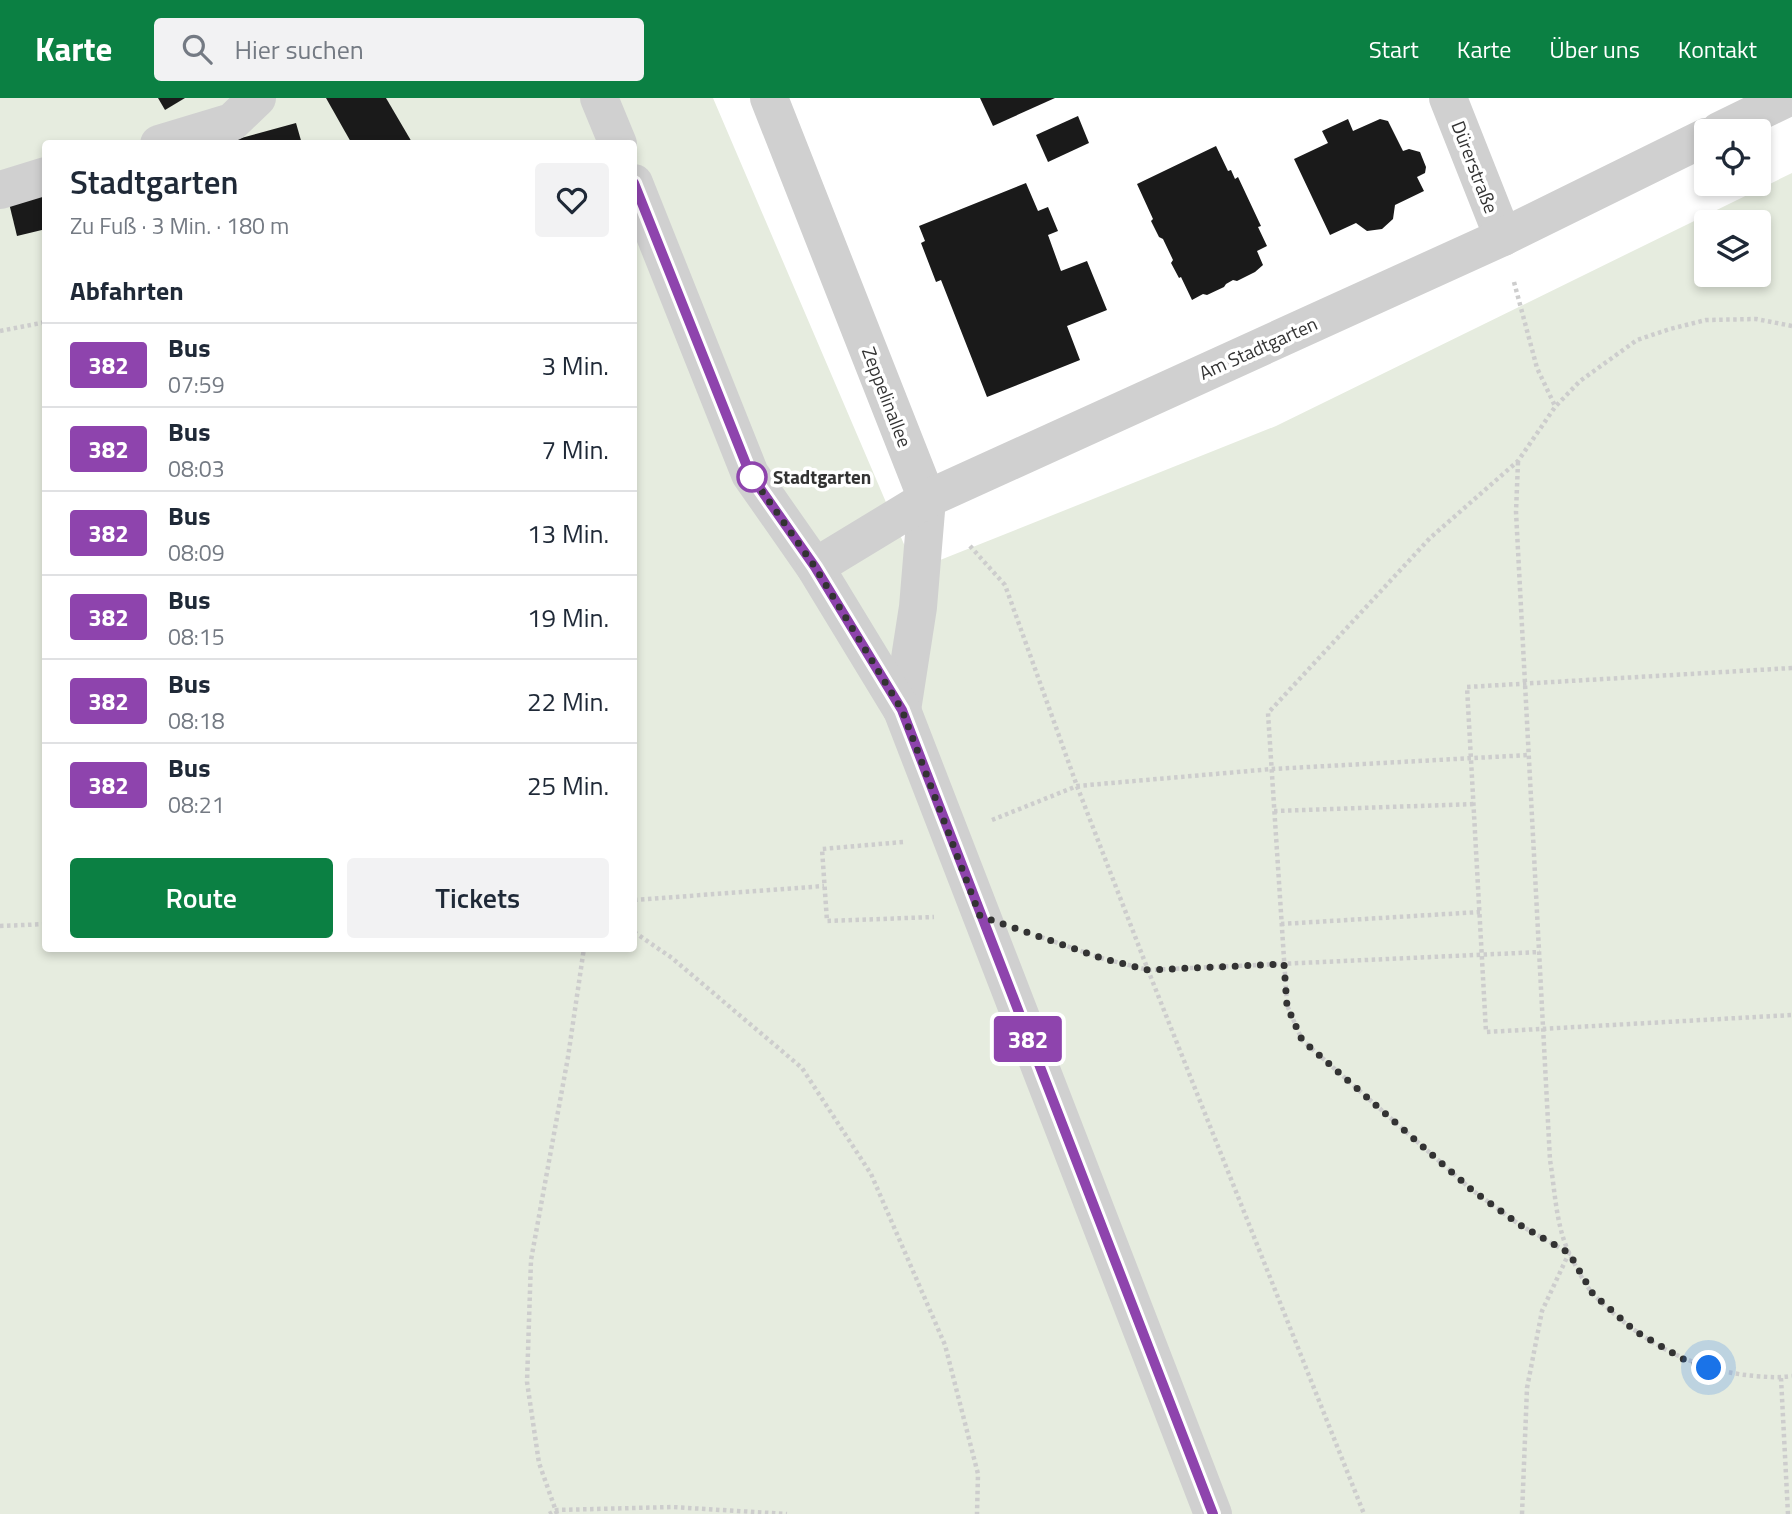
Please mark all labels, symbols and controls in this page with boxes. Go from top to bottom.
search box [154,18,644,81]
text: Karte [35,24,112,74]
icon: search [178,30,216,68]
text: Hier suchen [234,30,364,69]
text: Start [1369,31,1419,67]
text: Karte [1457,31,1511,67]
text: Über uns [1549,31,1640,67]
text: Kontakt [1678,31,1757,67]
street label: Dürerstraße [1445,116,1506,217]
map controls [1694,119,1771,287]
button: locate [1694,119,1771,196]
text: Stadtgarten [70,157,238,207]
button: heart [535,163,609,237]
text: Zu Fuß · 3 Min. · 180 m [70,208,289,243]
button: layers [1694,210,1771,287]
text: Abfahrten [70,271,184,310]
street label: Am Stadtgarten [1194,309,1322,387]
text: Bus [168,328,210,367]
street label: Zeppelinallee [855,342,920,451]
text: 3 Min. [542,346,609,385]
text: 382 [88,347,129,383]
text: 07:59 [168,367,225,402]
text: Bus [168,412,210,451]
text: 7 Min. [542,430,609,469]
text: 382 [88,431,129,467]
text: 08:03 [168,451,225,486]
marker: Stadtgarten [737,462,767,492]
place label: Stadtgarten [773,462,871,491]
text: Bus [168,496,210,535]
text: 13 Min. [527,514,609,553]
text: 382 [88,515,129,551]
text: 08:09 [168,535,225,570]
text: Bus [168,580,210,619]
text: 19 Min. [527,598,609,637]
text: 382 [88,599,129,635]
text: 08:15 [168,619,225,654]
text: Bus [168,664,210,703]
text: 22 Min. [527,682,609,721]
text: 382 [88,683,129,719]
text: 08:18 [168,703,225,738]
text: Bus [168,748,210,787]
text: 25 Min. [527,766,609,805]
text: 382 [88,767,129,803]
text: 08:21 [168,787,225,822]
button: Route [70,858,333,938]
button: Tickets [347,858,609,938]
line badge: 382 [988,1016,1068,1062]
text: 382 [1008,1021,1048,1057]
your location [1691,1350,1726,1385]

